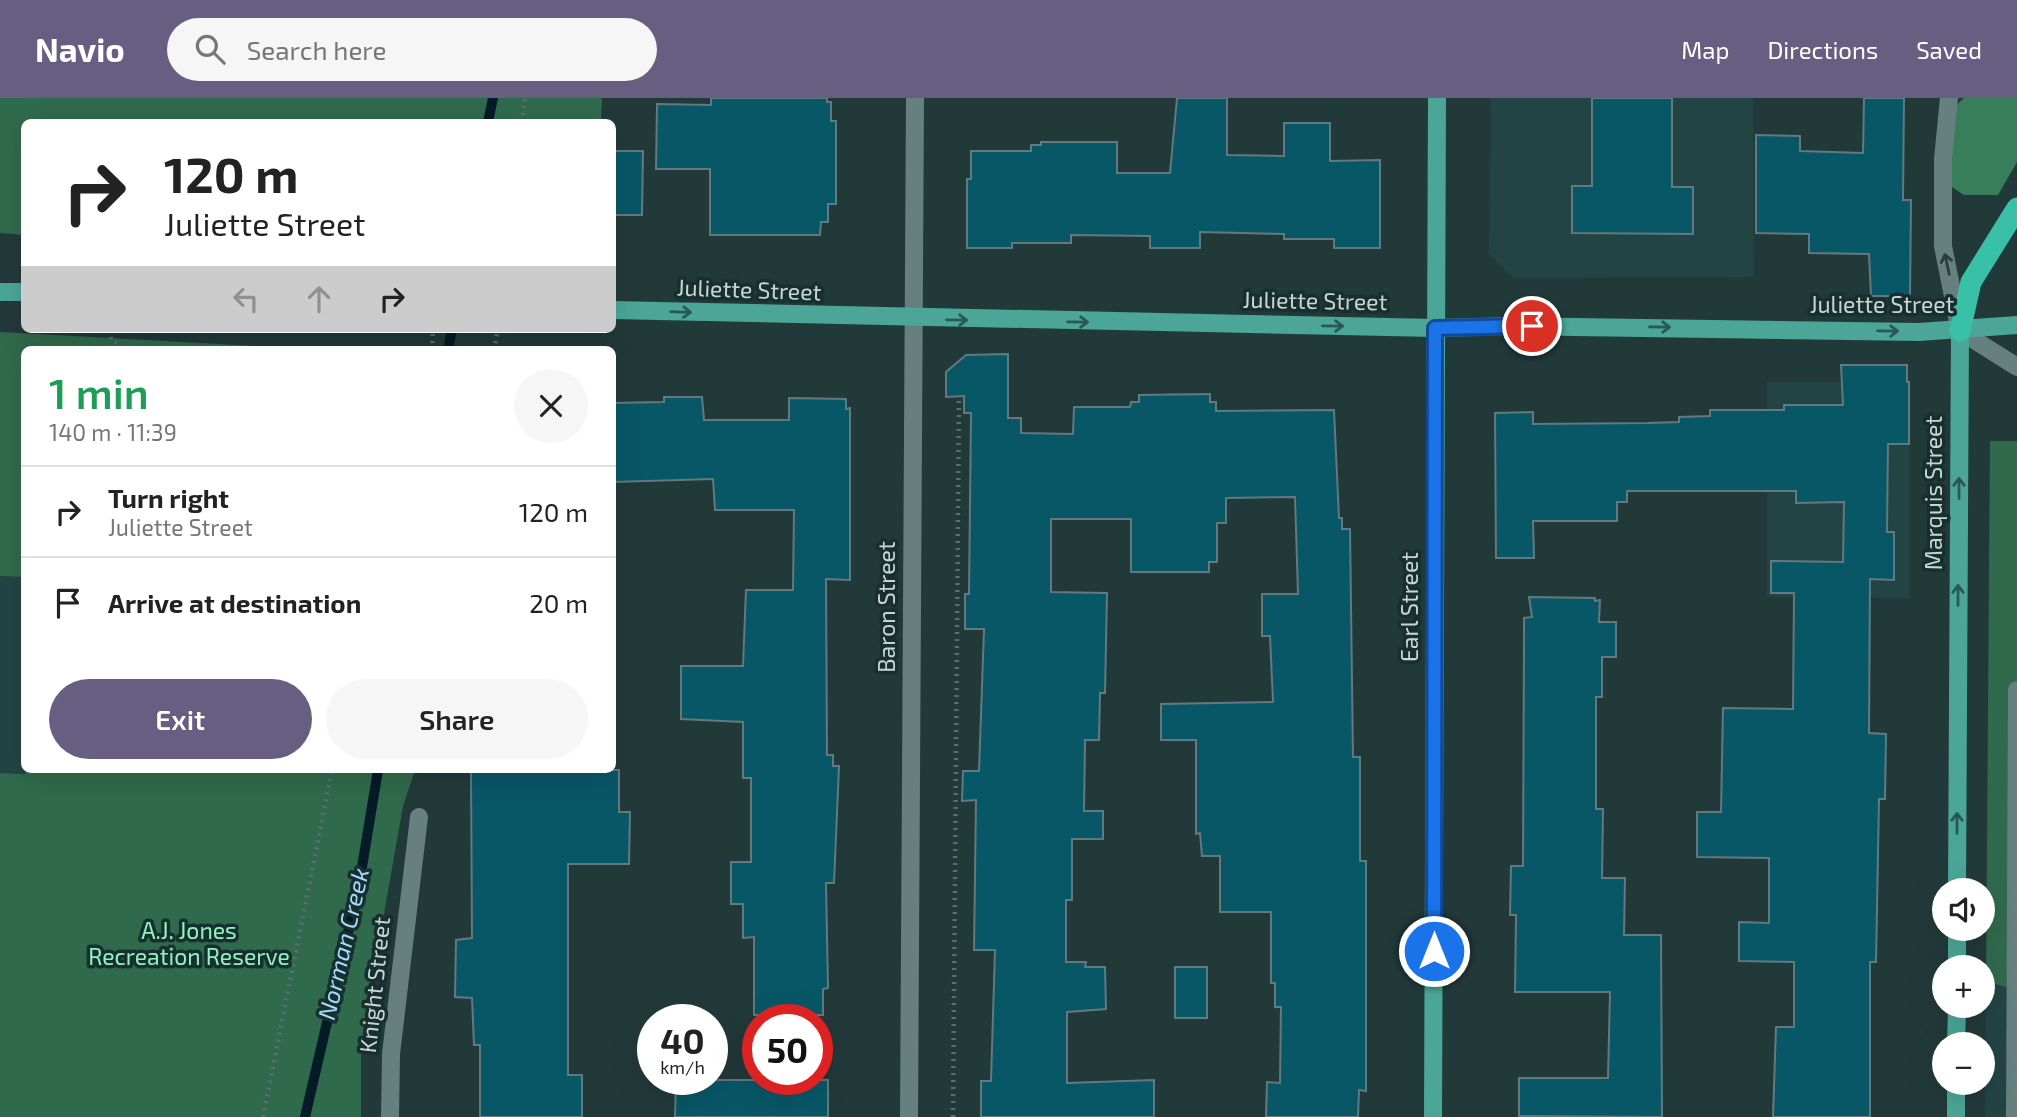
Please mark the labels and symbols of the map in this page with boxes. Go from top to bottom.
one-way arrow [1939,253,1953,276]
street label: Juliette Street [676,272,822,306]
street label: Juliette Street [1242,285,1388,315]
street label: Juliette Street [1810,290,1955,318]
pin [1502,296,1562,356]
one-way arrow [669,305,692,319]
one-way arrow [945,313,968,327]
one-way arrow [1067,315,1090,329]
one-way arrow [1321,319,1344,333]
one-way arrow [1649,321,1672,334]
one-way arrow [1876,324,1899,338]
street label: Marquis Street [1919,416,1947,570]
one-way arrow [1952,477,1966,500]
street label: Baron Street [872,541,900,673]
street label: Earl Street [1395,552,1423,662]
one-way arrow [1951,584,1965,607]
one-way arrow [1950,811,1964,834]
water label: Norman Creek [311,865,374,1022]
position arrow [1397,914,1471,988]
street label: Knight Street [353,915,395,1054]
park label: A.J. Jones Recreation Reserve [88,916,290,970]
speed limit sign: 50 [742,1004,833,1095]

